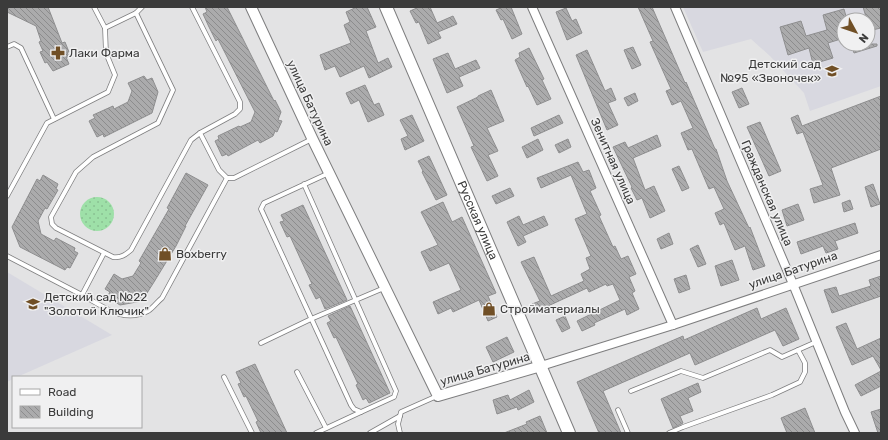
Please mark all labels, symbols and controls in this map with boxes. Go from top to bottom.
north arrow [836,12,876,52]
text: N [856,31,871,45]
pharmacy icon: Лаки Фарма [50,45,66,61]
place label: Лаки Фарма [69,46,140,60]
place label: Детский сад №95 «Звоночек» [720,57,821,85]
street label: улица Батурина [284,58,336,148]
school or university icon: Детский сад №95 «Звоночек» [824,63,840,79]
street label: Зенитная улица [588,116,638,206]
street label: Гражданская улица [738,138,796,248]
street label: Русская улица [454,179,501,262]
shop icon: Boxberry [157,246,173,262]
place label: Boxberry [176,247,227,261]
street label: улица Батурина [747,248,839,292]
place label: Детский сад №22 "Золотой Ключик" [44,290,149,318]
school or university icon: Детский сад №22 "Золотой Ключик" [25,296,41,312]
shop icon: Стройматериалы [481,301,497,317]
place label: Стройматериалы [500,302,600,316]
street label: улица Батурина [438,349,532,389]
legend [12,376,142,428]
text: Road [48,385,76,399]
text: Building [48,405,94,419]

